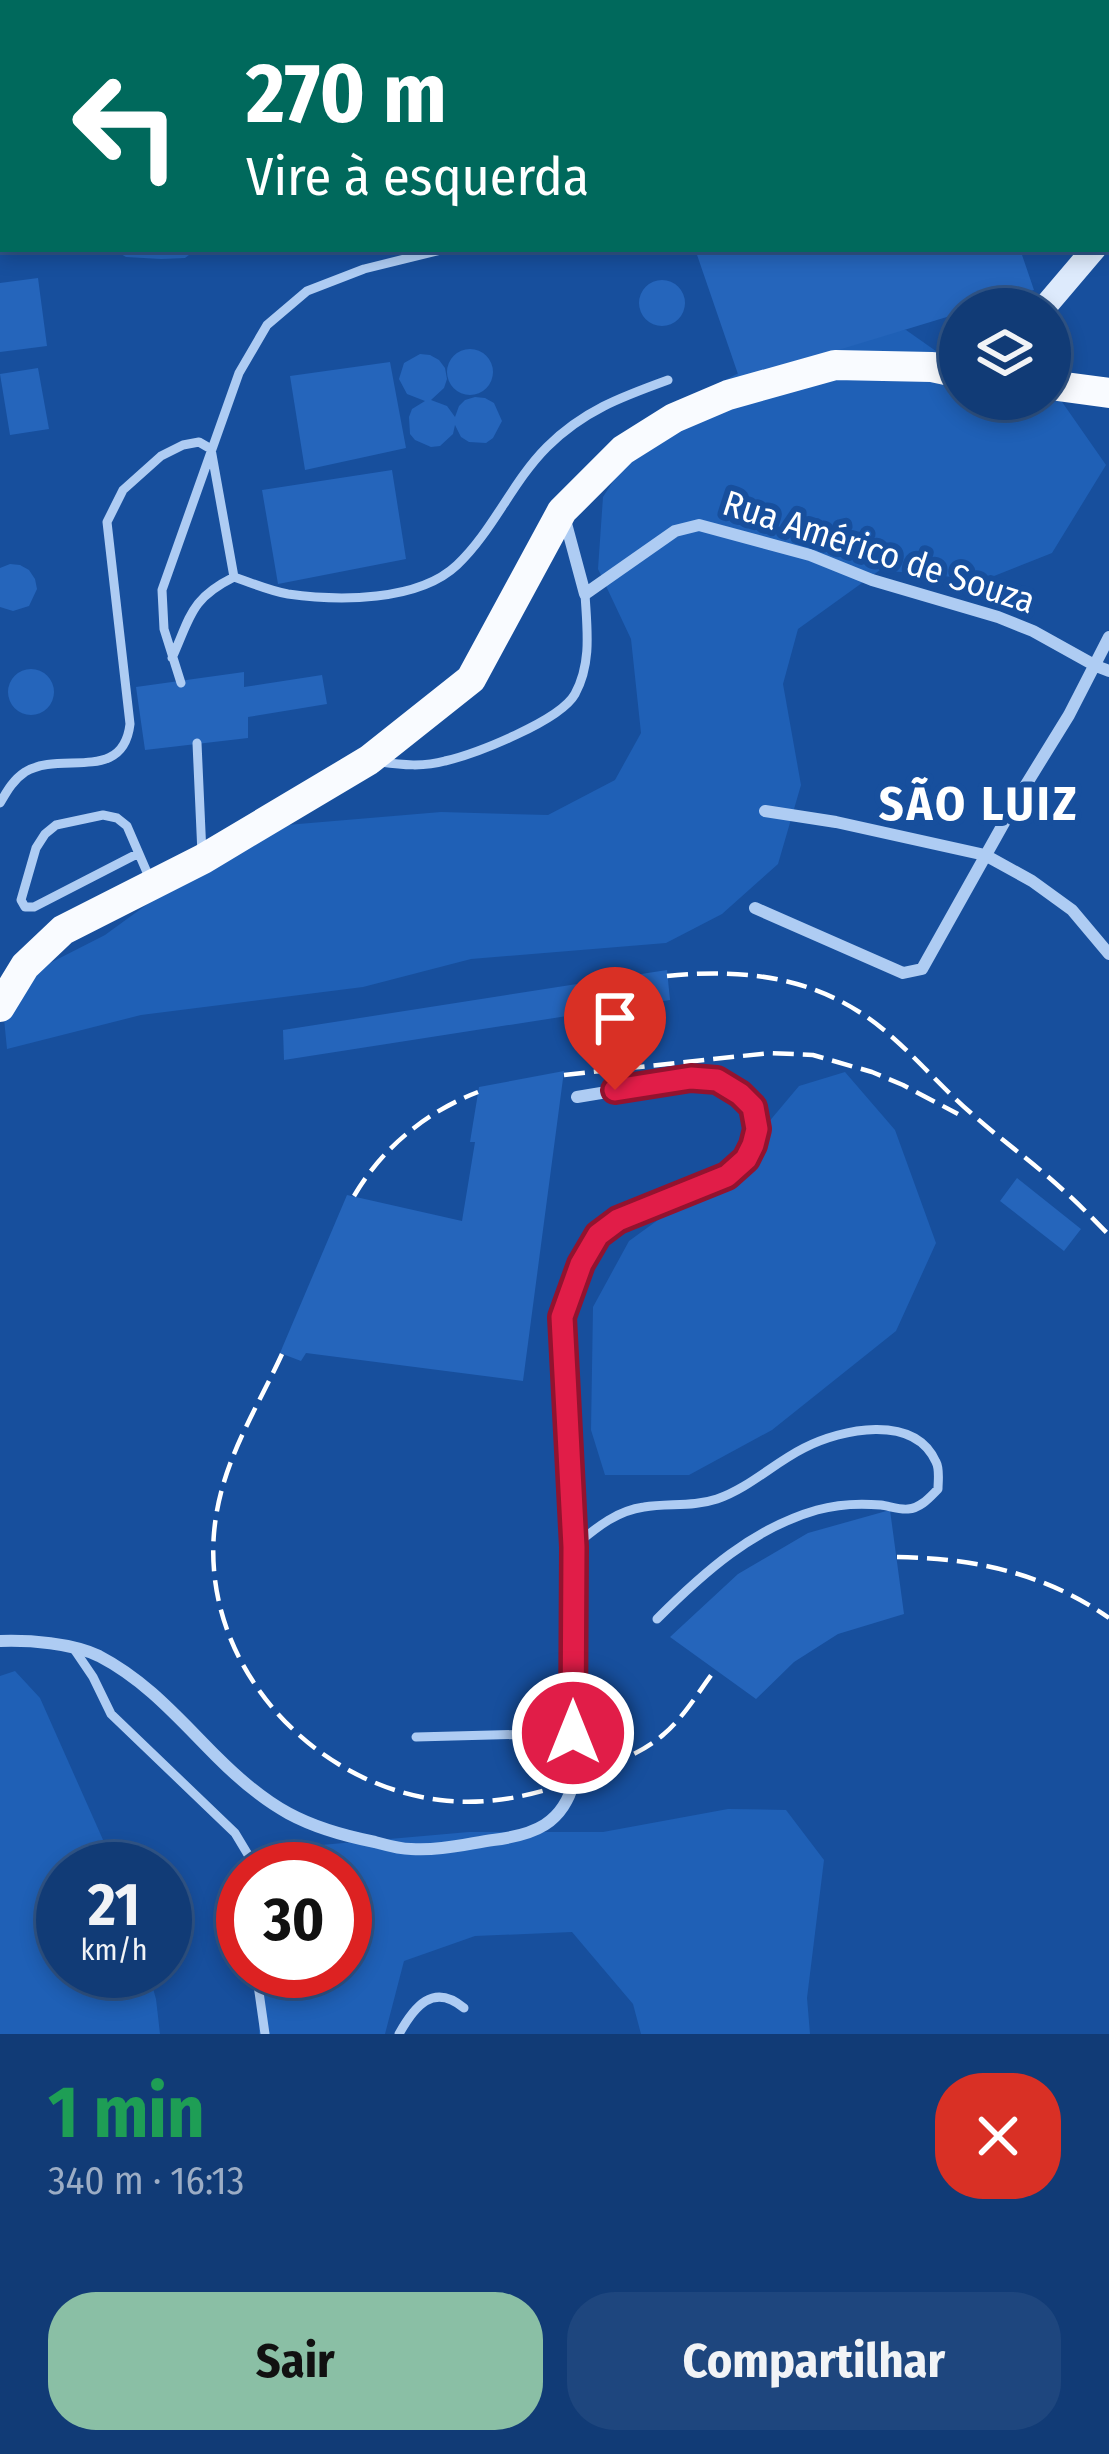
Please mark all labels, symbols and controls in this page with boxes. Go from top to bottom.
text: 270 m [246,43,447,144]
icon: left [48,48,204,204]
text: Vire à esquerda [246,145,589,209]
map controls [939,288,1071,420]
button: layers [939,288,1071,420]
street label: Rua Américo de Souza [718,481,1040,623]
district label: SÃO LUIZ [879,775,1079,833]
pin [564,967,666,1090]
icon: arrive [582,985,648,1051]
position arrow [510,1670,636,1796]
speed limit sign: 30 [216,1842,372,1998]
text: 21 [88,1869,140,1941]
text: km/h [81,1932,147,1968]
text: 1 min [48,2070,205,2156]
button: close [935,2073,1061,2199]
text: 340 m · 16:13 [48,2158,244,2204]
button: Sair [48,2292,543,2430]
button: Compartilhar [567,2292,1061,2430]

